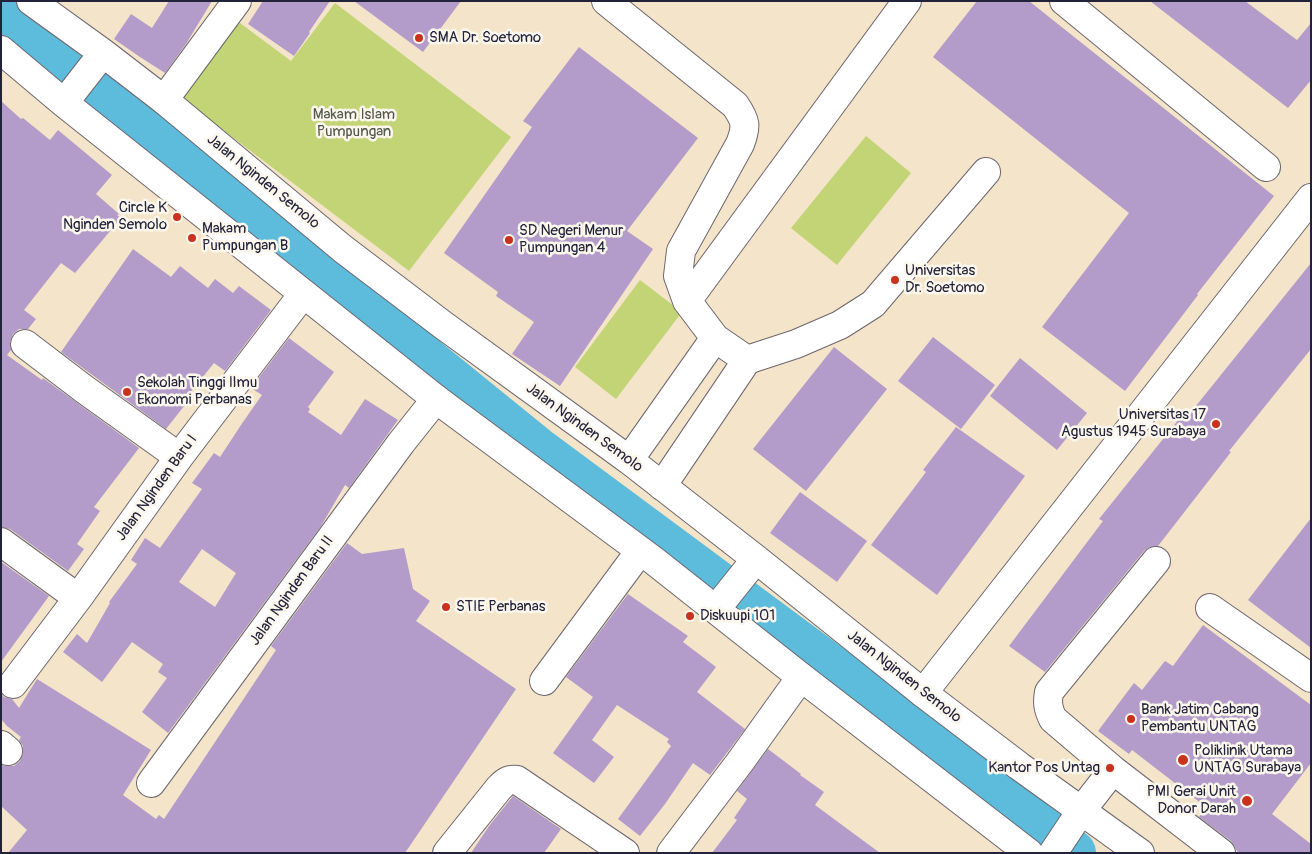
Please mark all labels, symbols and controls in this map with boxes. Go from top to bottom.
place label: SMA Dr. Soetomo [429,29,541,47]
marker: SMA Dr. Soetomo [413,32,425,44]
park label: Makam Islam Pumpungan [313,106,395,141]
street label: Jalan Nginden Semolo [203,131,323,233]
place label: Circle K Nginden Semolo [63,199,167,234]
marker: Circle K Nginden Semolo [171,211,183,223]
place label: Makam Pumpungan B [202,220,288,255]
place label: SD Negeri Menur Pumpungan 4 [519,222,623,257]
marker: Makam Pumpungan B [186,232,198,244]
marker: SD Negeri Menur Pumpungan 4 [503,234,515,246]
place label: Universitas Dr. Soetomo [905,262,985,297]
marker: Universitas Dr. Soetomo [889,274,901,286]
place label: Sekolah Tinggi Ilmu Ekonomi Perbanas [137,374,257,409]
street label: Jalan Nginden Semolo [522,380,646,476]
marker: Sekolah Tinggi Ilmu Ekonomi Perbanas [121,386,133,398]
place label: Universitas 17 Agustus 1945 Surabaya [1061,406,1206,441]
marker: Universitas 17 Agustus 1945 Surabaya [1210,418,1222,430]
street label: Jalan Nginden Baru I [112,431,202,545]
street label: Jalan Nginden Baru II [246,533,338,649]
place label: STIE Perbanas [456,598,545,616]
marker: STIE Perbanas [440,601,452,613]
place label: Diskuupi 101 [700,607,775,625]
marker: Diskuupi 101 [684,610,696,622]
street label: Jalan Nginden Semolo [843,627,965,727]
place label: Bank Jatim Cabang Pembantu UNTAG [1141,701,1259,736]
marker: Bank Jatim Cabang Pembantu UNTAG [1125,713,1137,725]
place label: Poliklinik Utama UNTAG Surabaya [1194,742,1301,777]
marker: Poliklinik Utama UNTAG Surabaya [1176,753,1190,767]
place label: Kantor Pos Untag [988,759,1100,777]
marker: Kantor Pos Untag [1104,762,1116,774]
place label: PMI Gerai Unit Donor Darah [1147,783,1236,818]
marker: PMI Gerai Unit Donor Darah [1240,794,1254,808]

